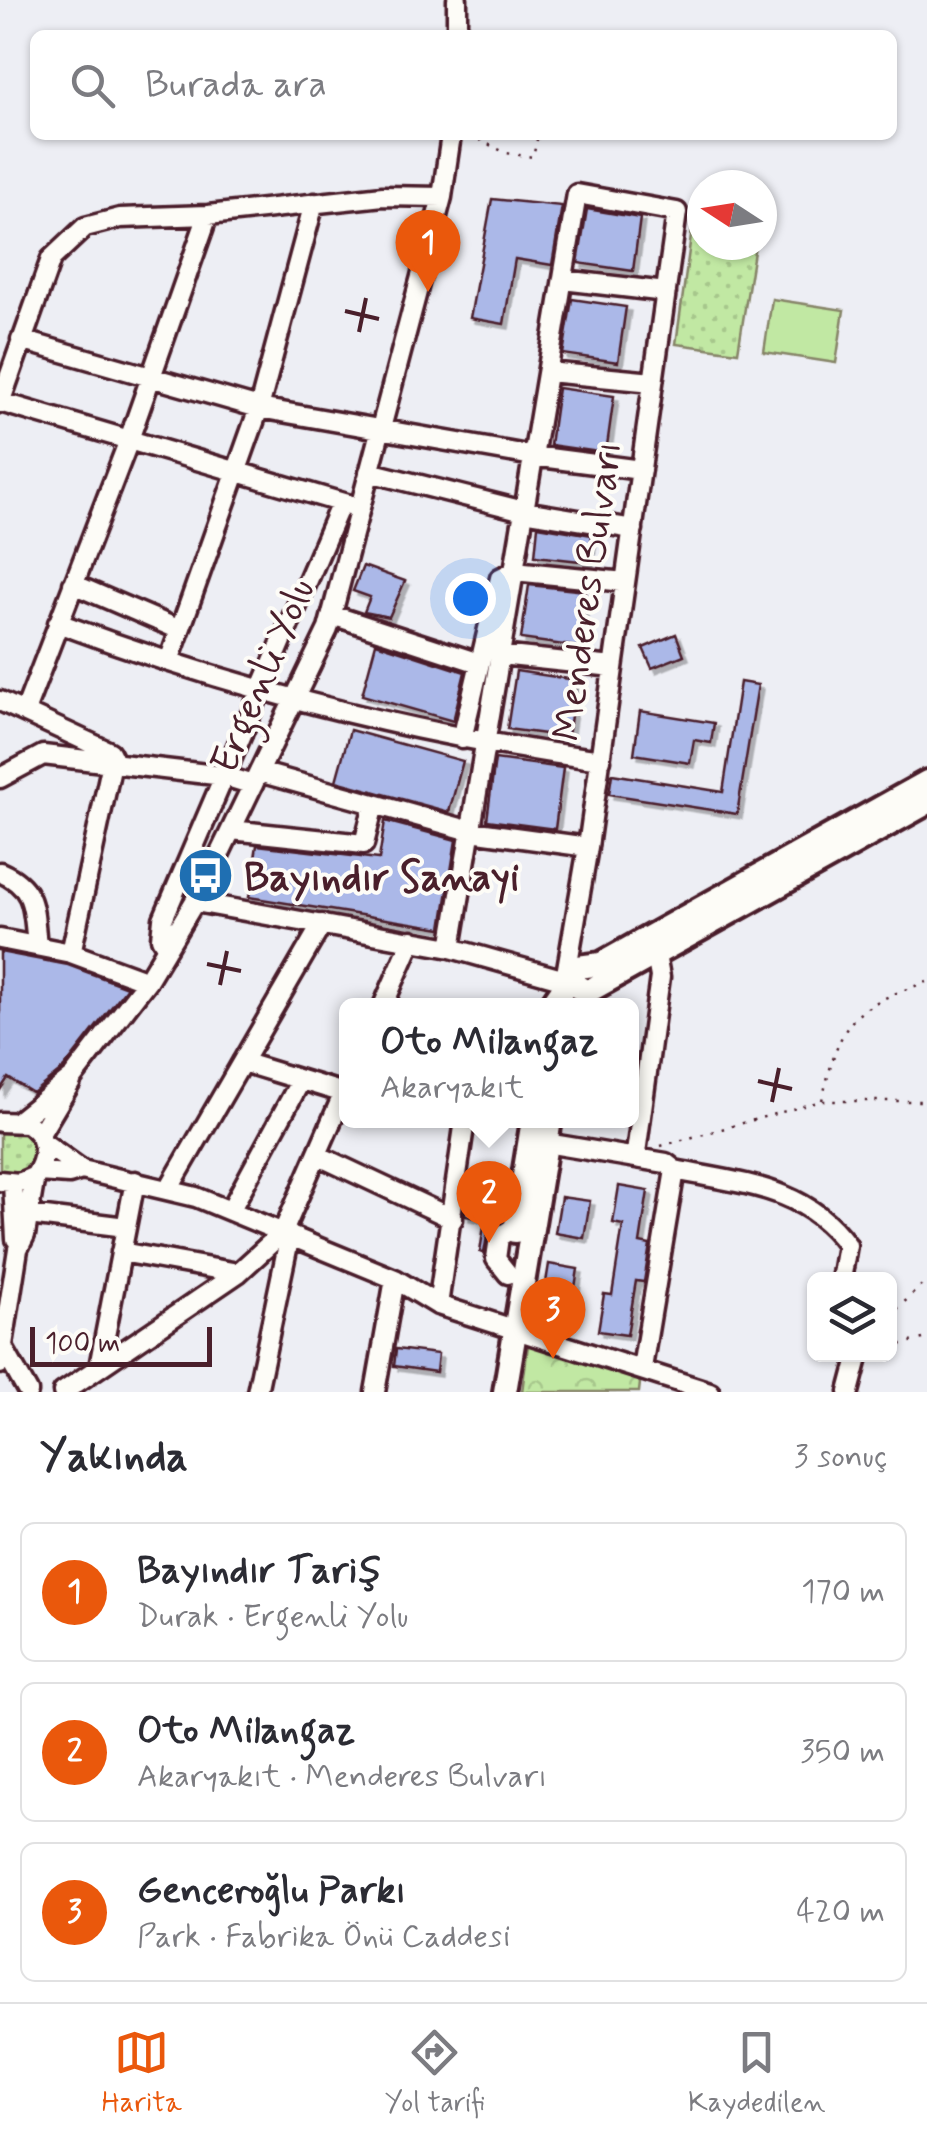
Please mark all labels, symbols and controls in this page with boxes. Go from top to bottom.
search box [30,30,897,140]
icon: search [65,58,120,113]
text: Burada ara [145,61,327,110]
north arrow [687,170,777,260]
pin: 1 [396,210,460,292]
street label: Menderes Bulvarı [542,438,636,745]
street label: Ergenli Yolu [199,571,332,783]
your location [445,573,496,624]
bus stop icon: Bayındır Sanayi [175,846,235,906]
place label: Bayındır Sanayi [244,853,519,905]
popup [339,998,639,1128]
text: Oto Milangaz [380,1018,598,1067]
text: Akaryakıt [380,1067,524,1109]
pin: 2 [456,1160,522,1243]
map controls [807,1272,897,1362]
button: layers [807,1272,897,1362]
pin: 3 [520,1276,586,1359]
scale bar [30,1322,212,1366]
text: 100 m [45,1326,120,1363]
text: Yakında [40,1430,188,1485]
text: 3 sonuç [794,1436,887,1478]
text: Bayındır Tariş [137,1547,382,1596]
text: 1 [67,1571,82,1613]
text: 170 m [801,1571,885,1613]
text: Durak · Ergenli Yolu [137,1596,408,1638]
text: Oto Milangaz [137,1707,355,1756]
text: 2 [67,1731,82,1773]
text: 350 m [800,1731,885,1773]
text: Akaryakıt · Menderes Bulvarı [137,1756,547,1798]
text: Genceroğlu Parkı [137,1867,406,1916]
text: 3 [67,1891,82,1933]
text: 420 m [796,1891,885,1933]
text: Park · Fabrika Önü Caddesi [137,1916,510,1958]
tab: Harita [101,2025,182,2122]
tab: Yol tarifi [385,2025,485,2122]
tab: Kaydedilen [688,2025,826,2122]

